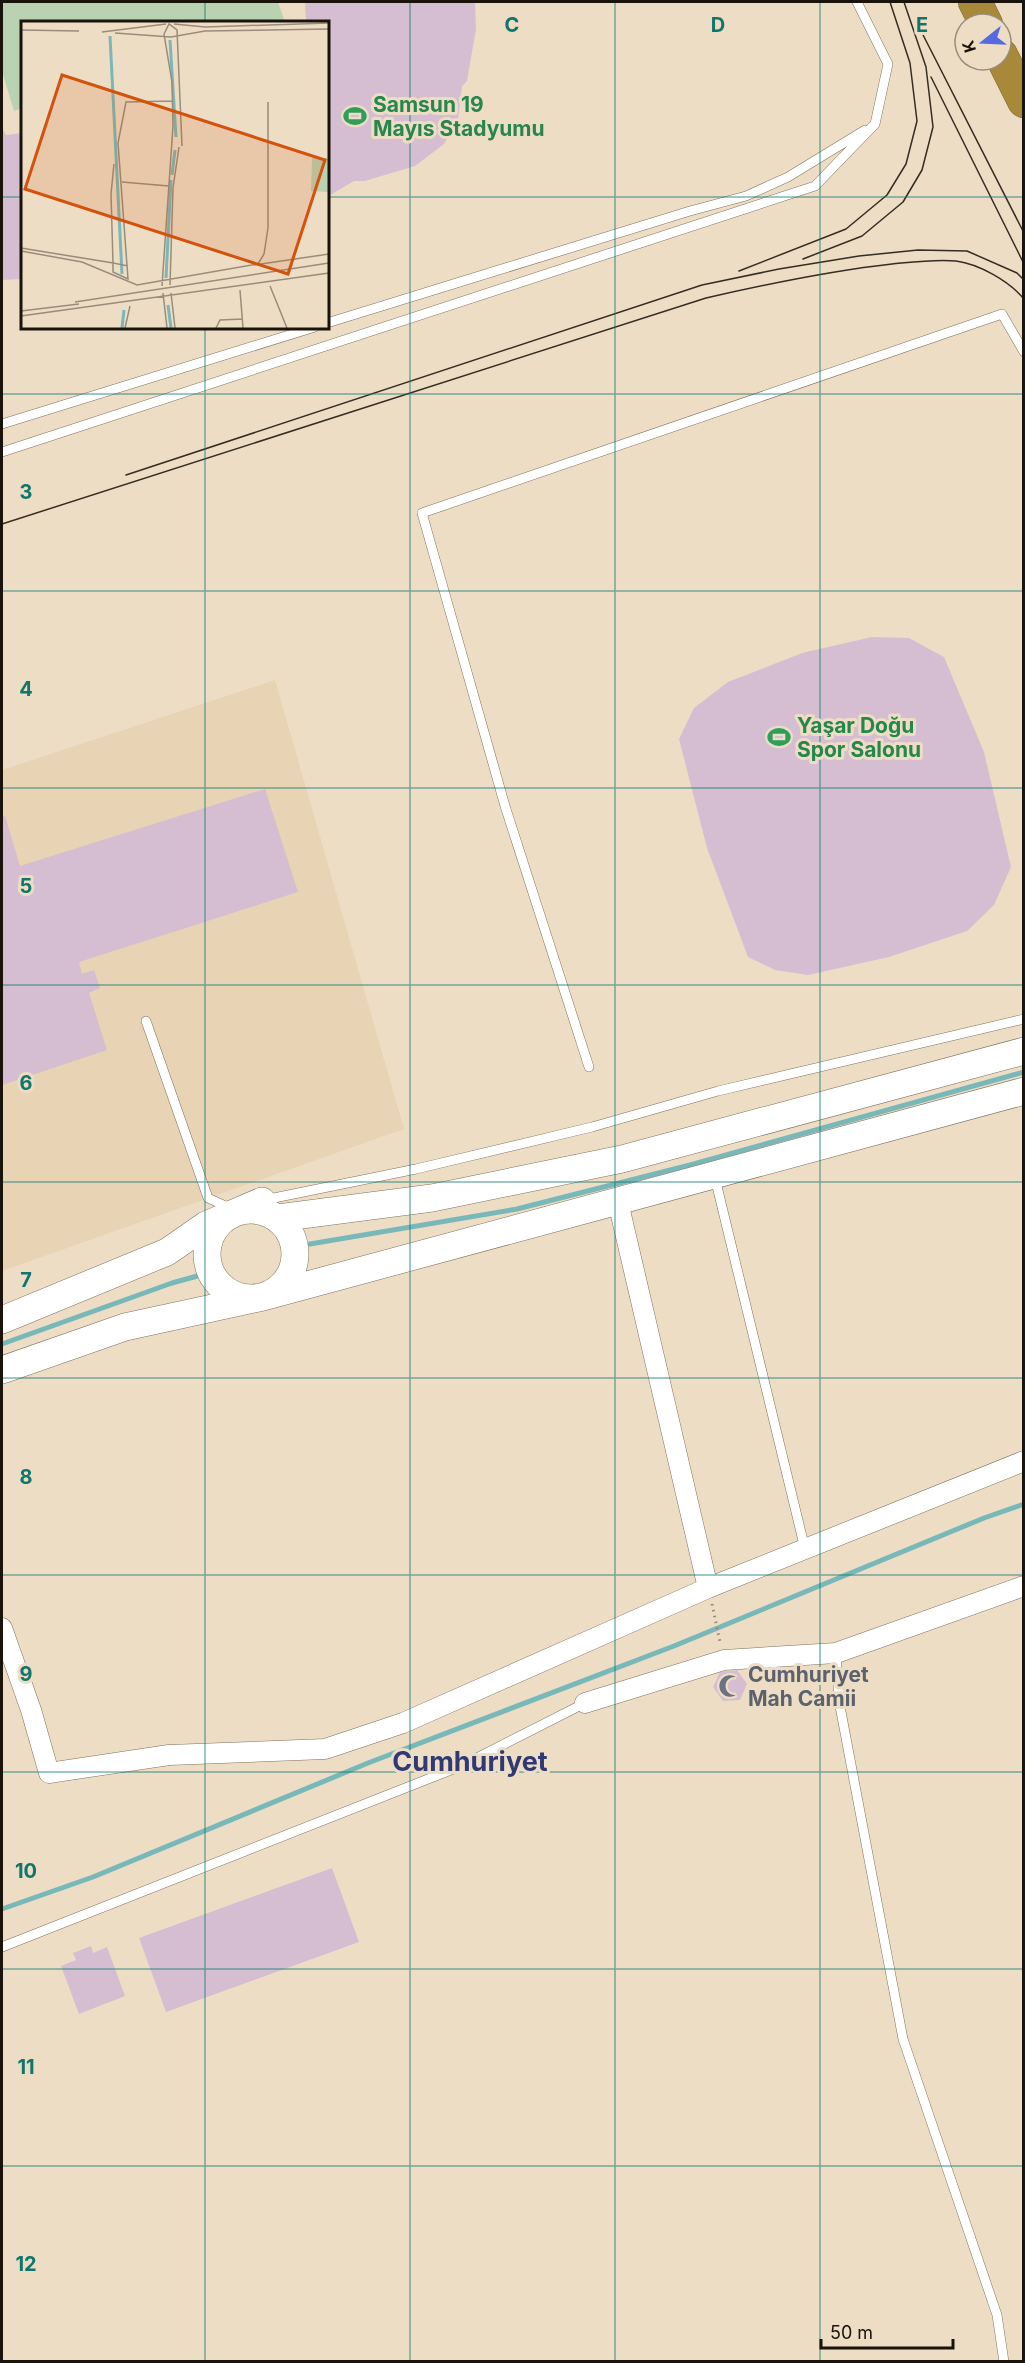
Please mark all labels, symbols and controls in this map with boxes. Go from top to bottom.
north arrow [953,12,1013,72]
text: C [505,13,519,37]
text: D [711,13,725,37]
text: E [916,13,928,37]
inset map [21,21,328,328]
text: K [957,38,980,55]
place label: Samsun 19 Mayıs Stadyumu [373,92,545,141]
sports icon: Samsun 19 Mayıs Stadyumu [342,103,368,129]
text: 3 [20,480,32,504]
text: 4 [19,677,33,701]
place label: Yaşar Doğu Spor Salonu [797,713,921,762]
sports icon: Yaşar Doğu Spor Salonu [766,724,792,750]
text: 5 [20,874,32,898]
text: 6 [20,1071,33,1095]
text: 7 [20,1268,32,1292]
text: 8 [19,1465,33,1489]
text: 9 [20,1662,33,1686]
place label: Cumhuriyet Mah Camii [748,1662,869,1711]
mosque icon: Cumhuriyet Mah Camii [717,1673,743,1699]
district label: Cumhuriyet [392,1745,548,1778]
text: 10 [15,1859,37,1883]
text: 11 [17,2055,35,2079]
text: 12 [15,2252,37,2276]
scale bar [821,2312,953,2350]
text: 50 m [830,2322,873,2343]

